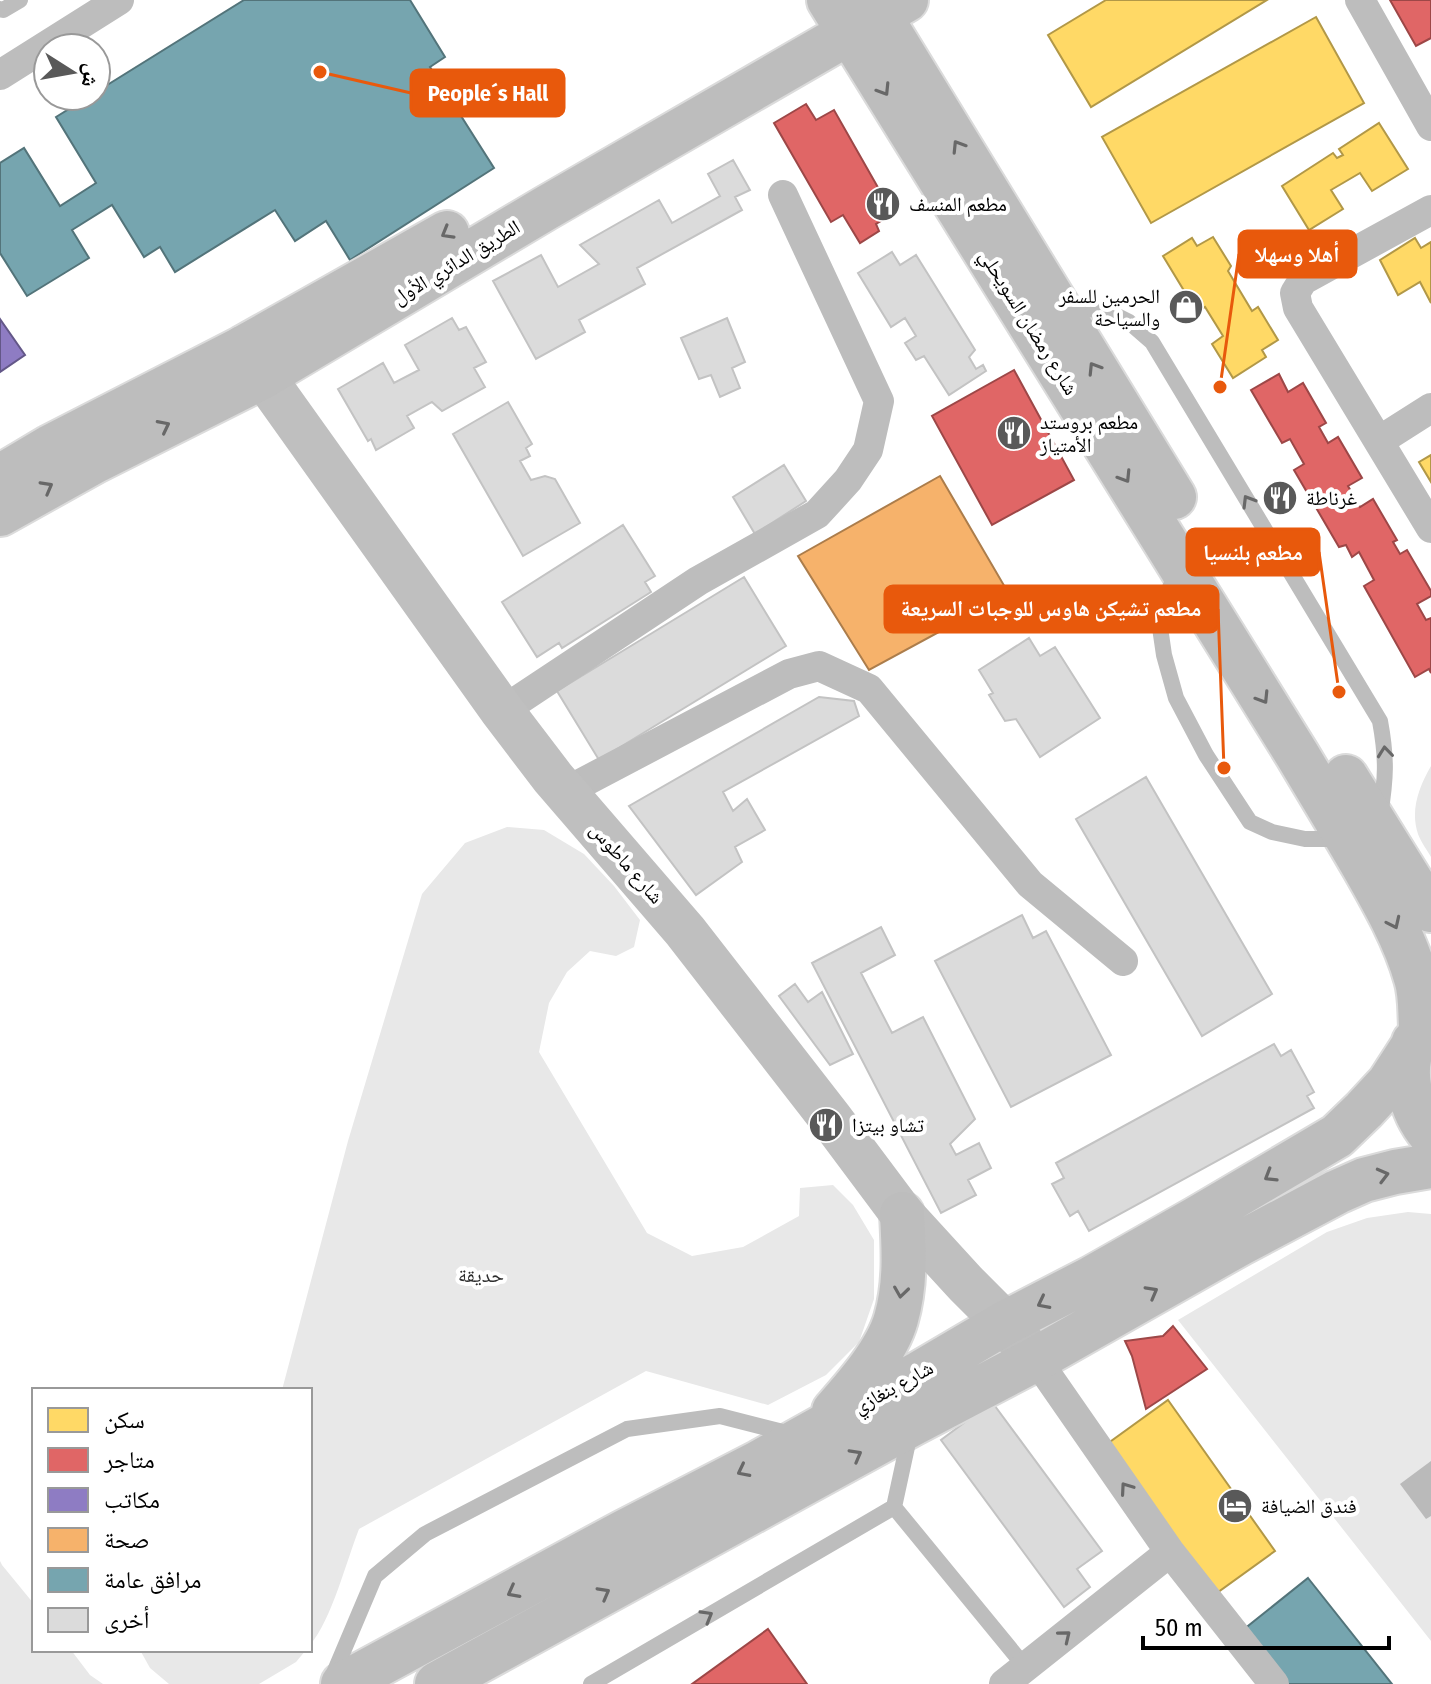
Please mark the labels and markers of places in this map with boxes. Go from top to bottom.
callout: People´s Hall [411,70,564,116]
restaurant icon: مطعم المنسف [864,185,902,223]
place label: مطعم المنسف [909,192,1007,218]
callout: أهلا وسهلا [1239,231,1356,277]
place label: الحرمين للسفر والسياحة [1058,284,1160,331]
shop icon: الحرمين للسفر والسياحة [1167,288,1205,326]
place label: مطعم بروستد الأمتياز [1039,410,1138,457]
restaurant icon: مطعم بروستد الأمتياز [995,414,1033,452]
restaurant icon: غرناطة [1261,479,1299,517]
place label: غرناطة [1306,486,1357,510]
callout: مطعم بلنسيا [1187,529,1319,575]
callout: مطعم تشيكن هاوس للوجبات السريعة [885,586,1218,632]
restaurant icon: تشاو بيتزا [807,1106,845,1144]
place label: تشاو بيتزا [852,1113,924,1137]
hotel icon: فندق الضيافة [1216,1487,1254,1525]
place label: فندق الضيافة [1261,1494,1357,1518]

